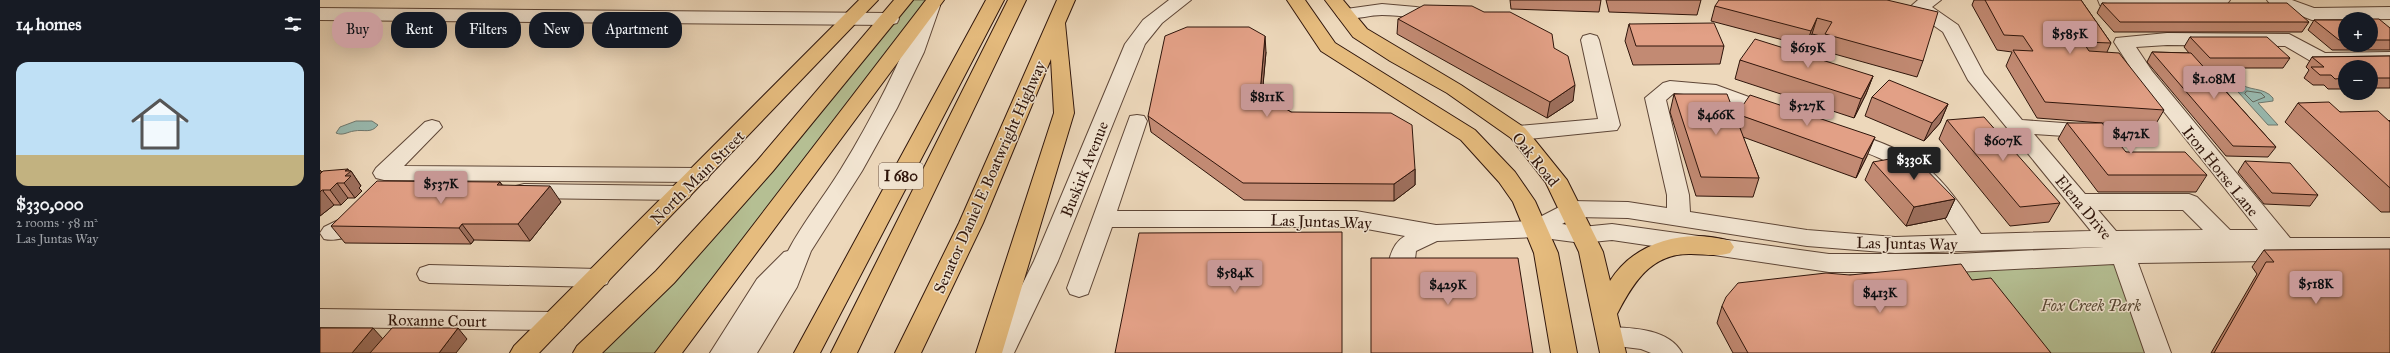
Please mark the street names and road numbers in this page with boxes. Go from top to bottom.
street label: Senator Daniel E Boatwright Highway [929,58,1051,297]
street label: Buskirk Avenue [1057,118,1112,220]
street label: Iron Horse Lane [2178,122,2263,221]
street label: North Main Street [646,126,748,228]
street label: Oak Road [1508,128,1563,190]
road number: I 680 [879,163,923,189]
street label: Elena Drive [2051,171,2116,244]
street label: Las Juntas Way [1270,210,1372,234]
street label: Las Juntas Way [1856,233,1958,255]
street label: Roxanne Court [387,310,487,331]

